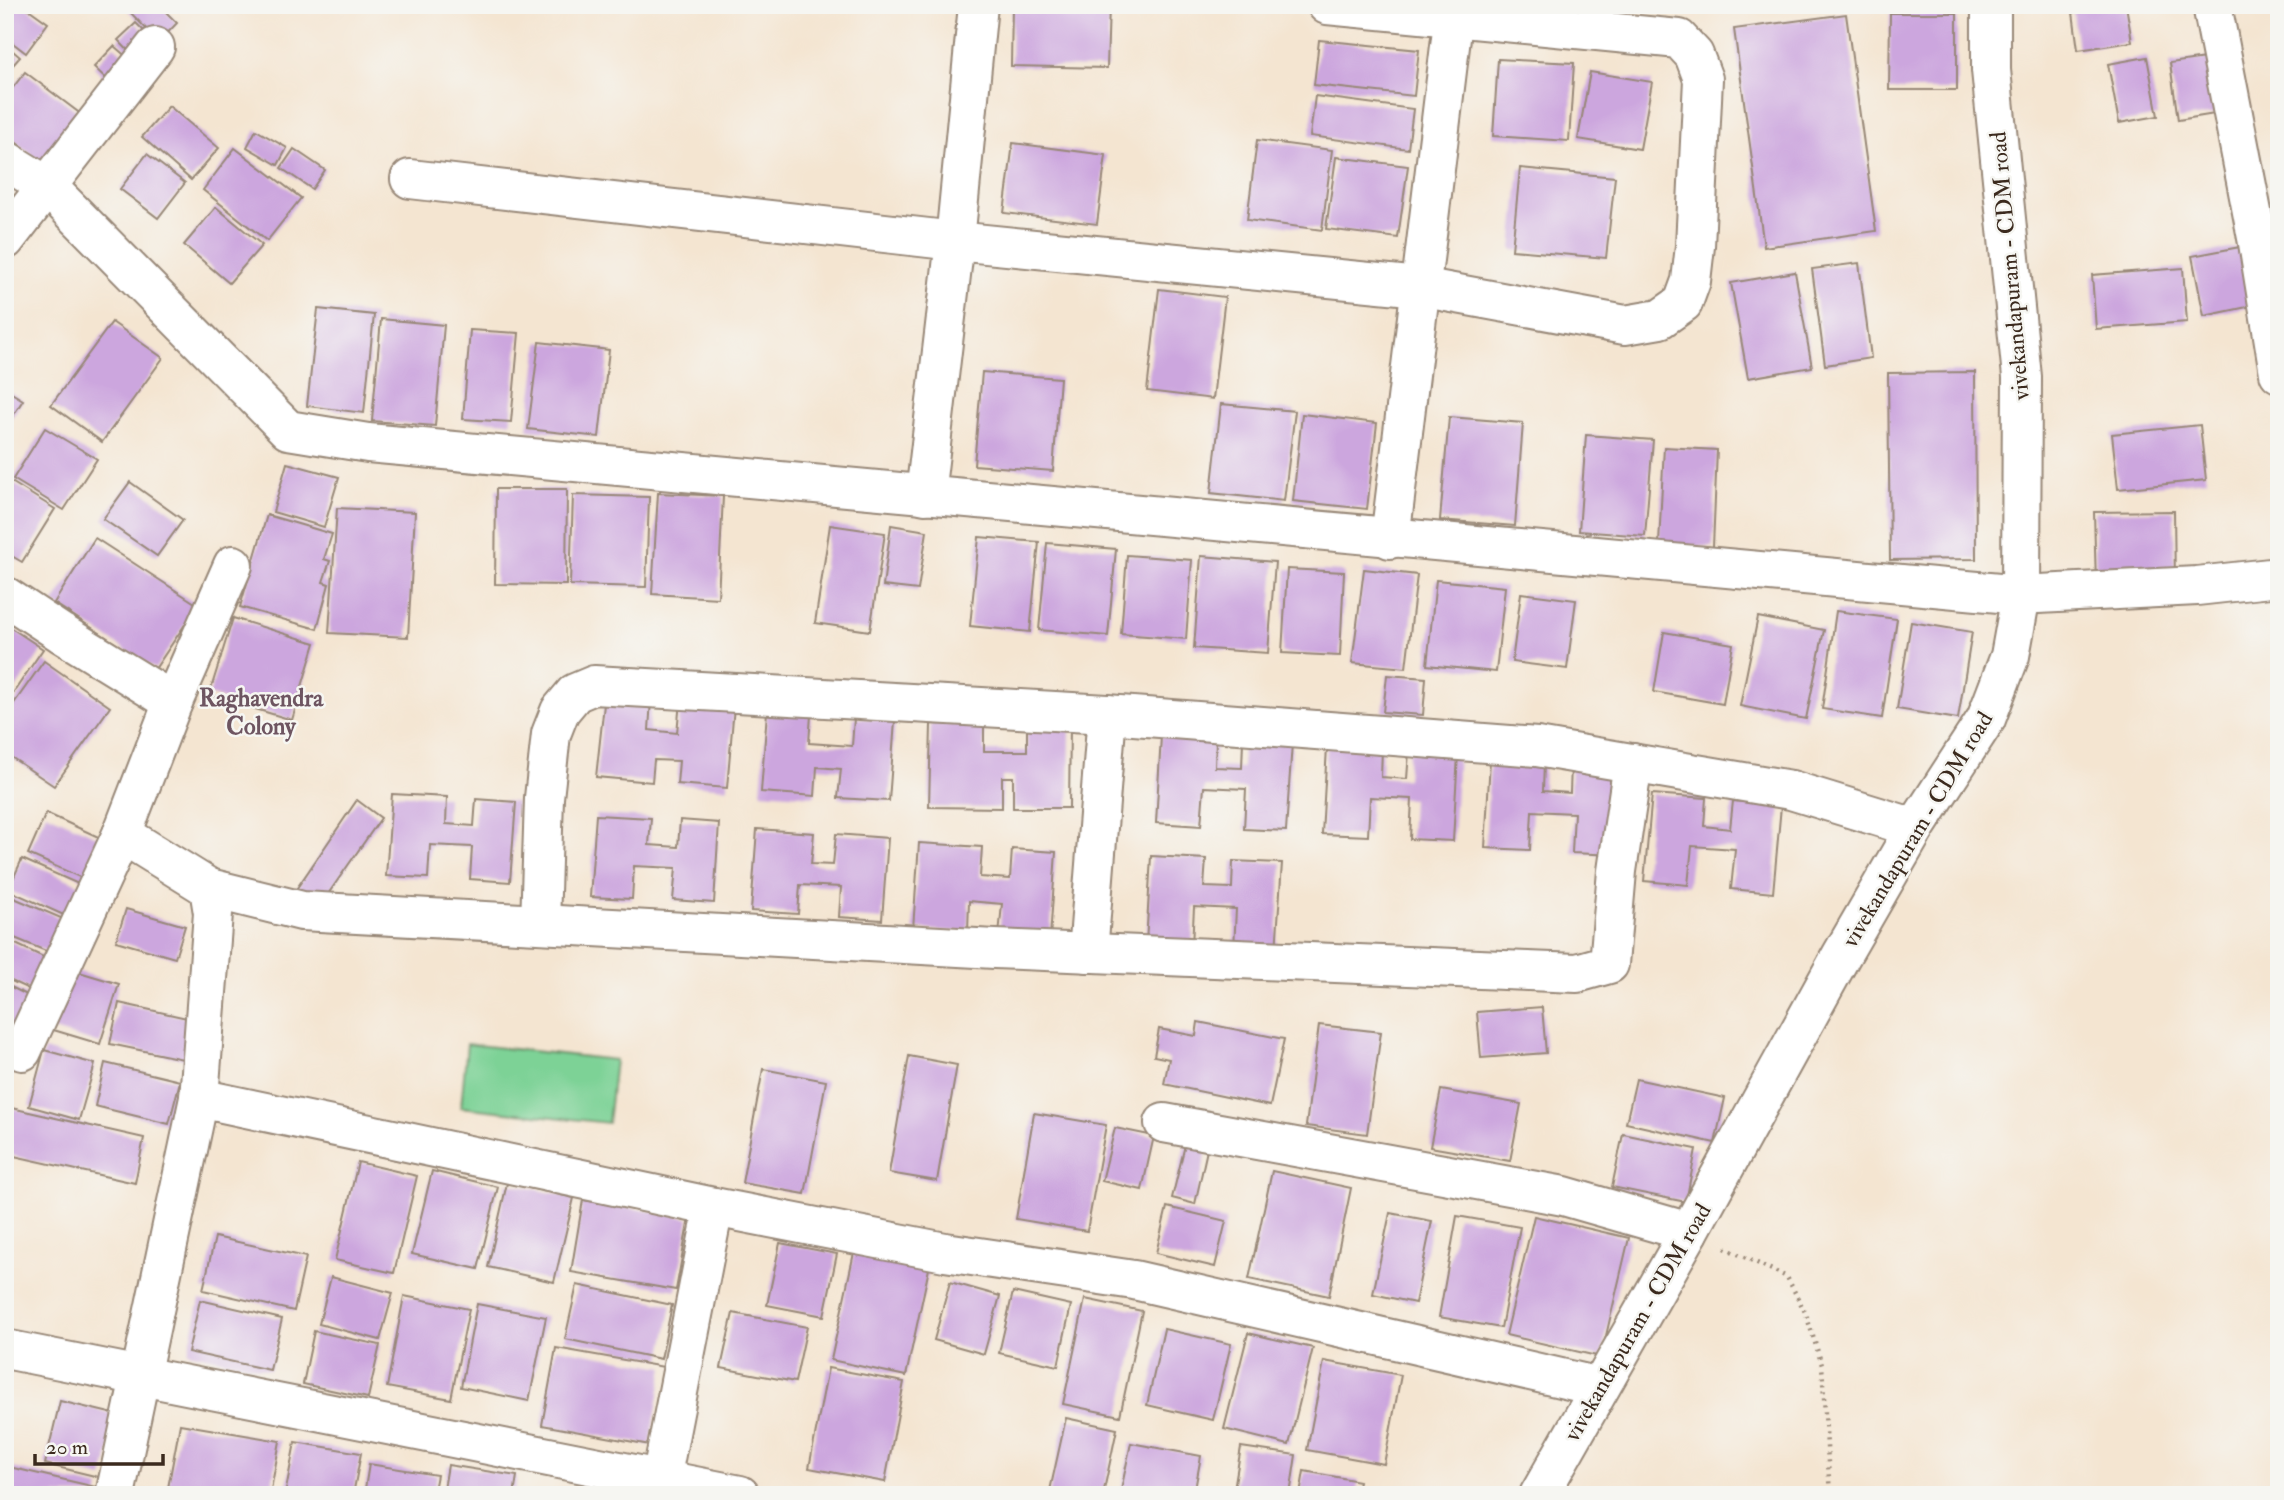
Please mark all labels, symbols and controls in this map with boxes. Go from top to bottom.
street label: vivekandapuram - CDM road [1983,130,2037,402]
district label: Raghavendra Colony [199,683,324,742]
street label: vivekandapuram - CDM road [1835,706,2000,954]
street label: vivekandapuram - CDM road [1557,1198,1718,1448]
scale bar [35,1423,163,1467]
text: 20 m [46,1434,88,1461]

